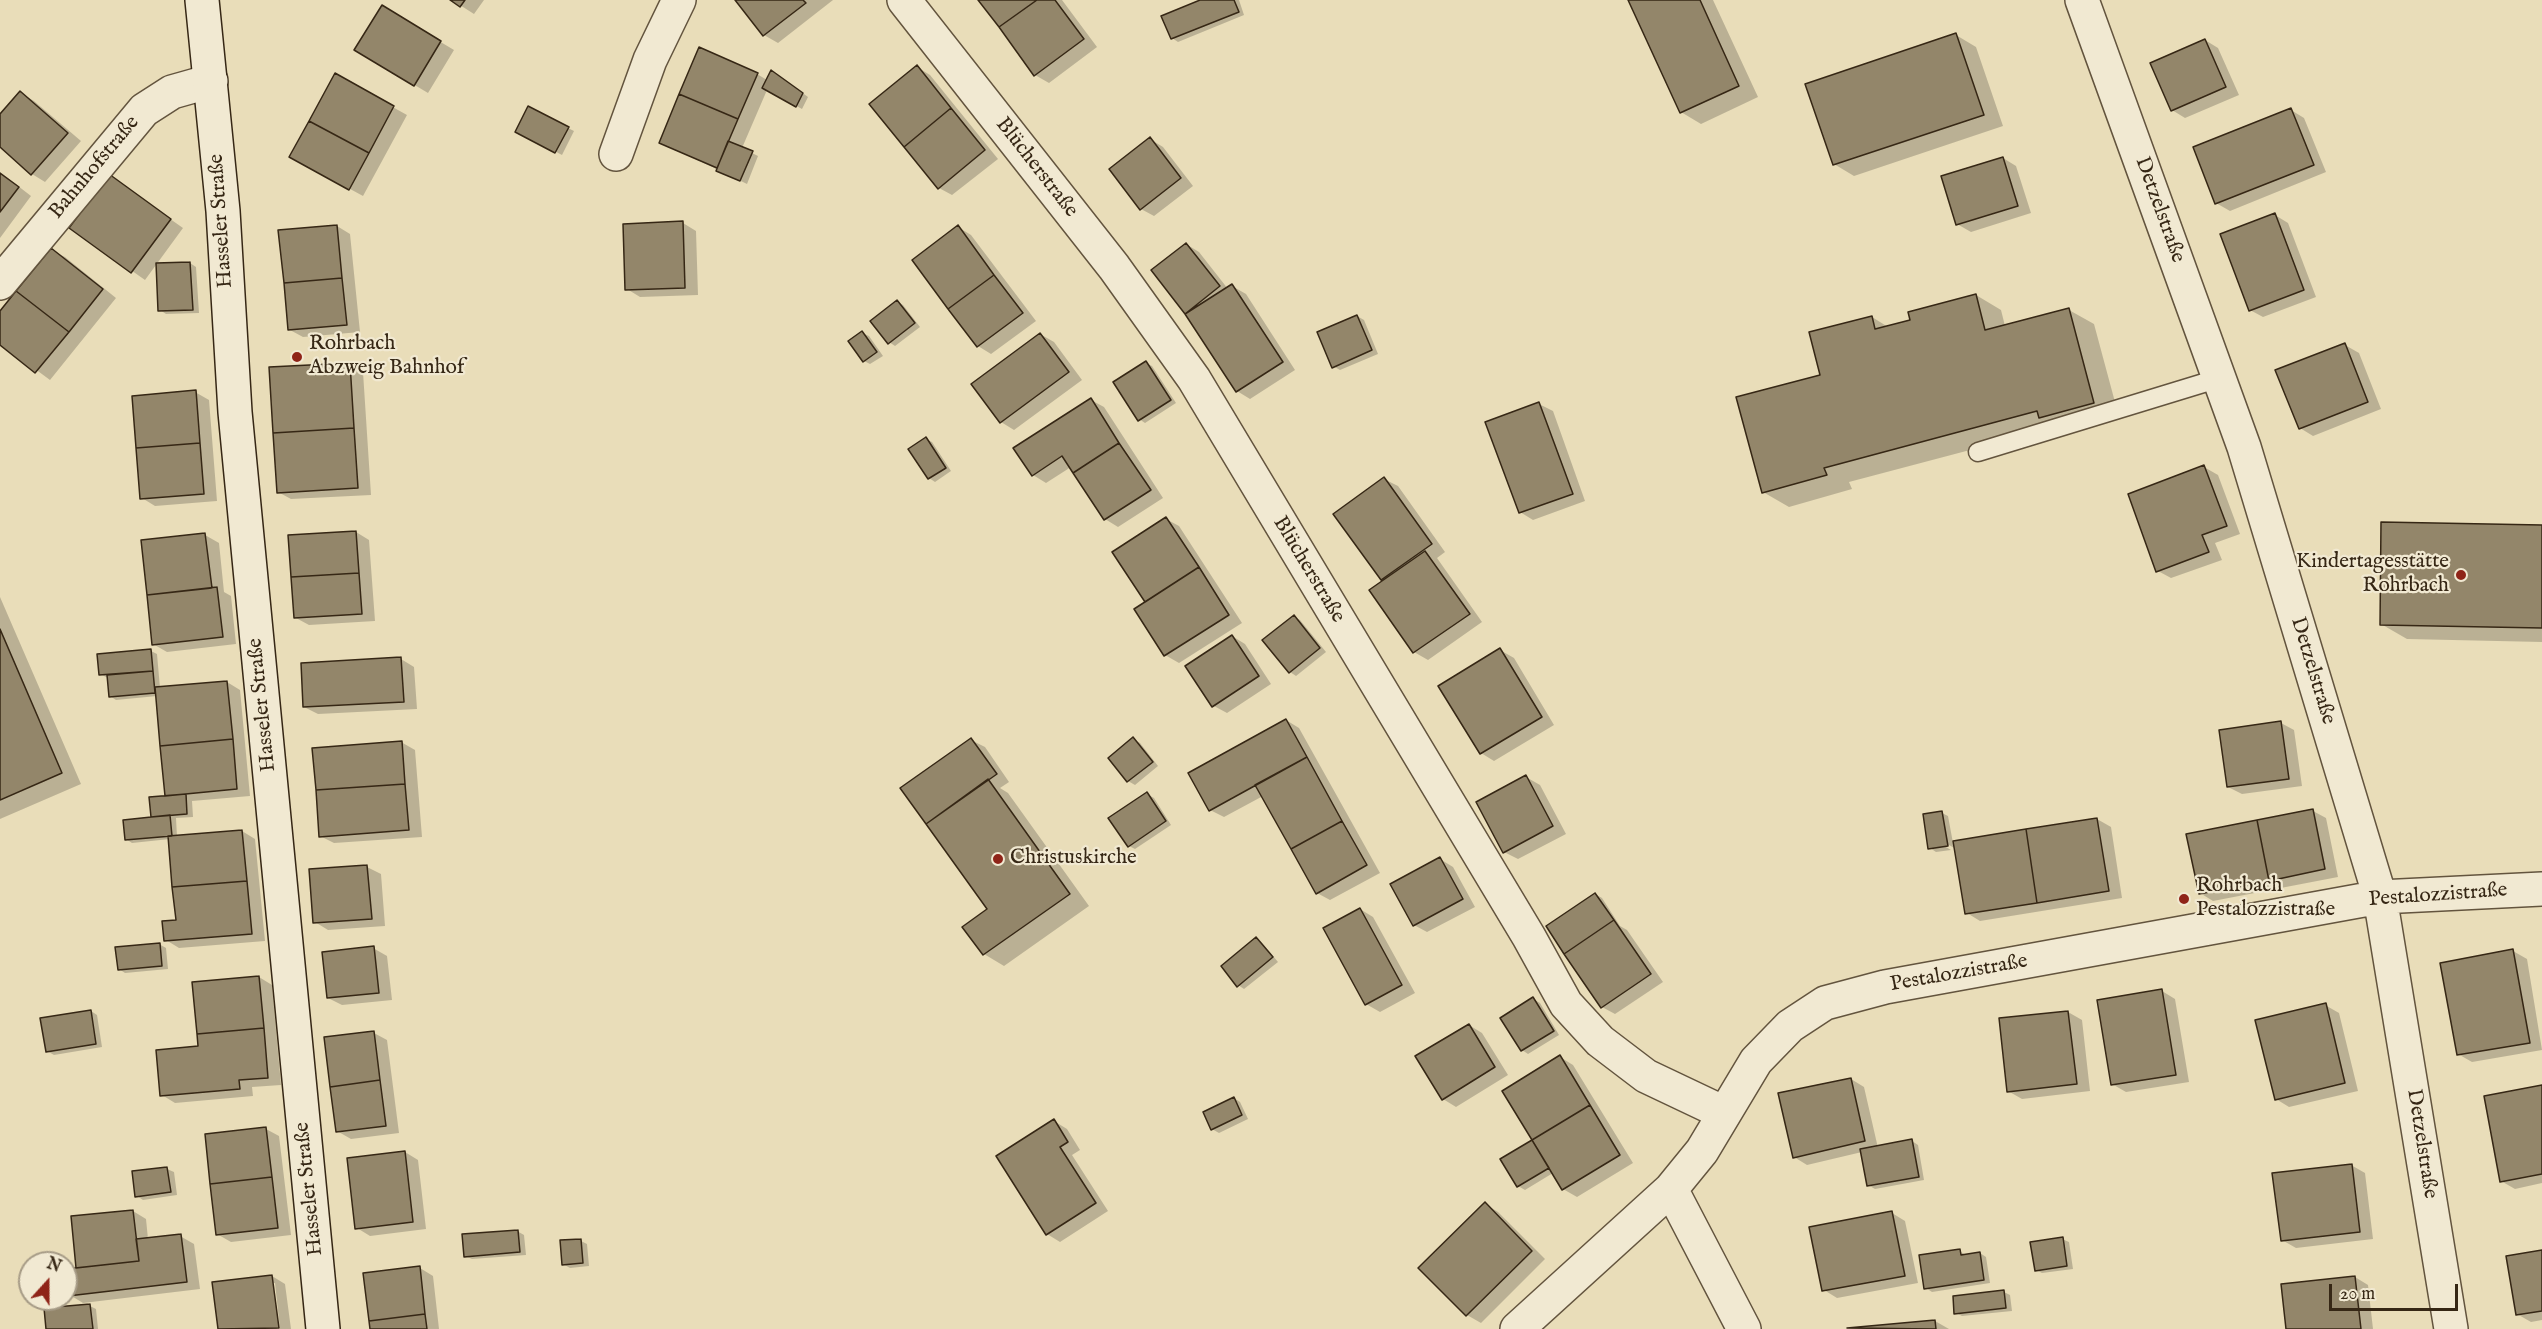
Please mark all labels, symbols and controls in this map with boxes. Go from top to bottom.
street label: Bahnhofstraße [44,111,146,225]
street label: Blücherstraße [989,113,1083,223]
street label: Hasseler Straße [205,153,239,289]
street label: Detzelstraße [2128,154,2190,266]
place label: Rohrbach Abzweig Bahnhof [309,332,464,382]
marker: Rohrbach Abzweig Bahnhof [290,350,304,364]
street label: Blücherstraße [1266,512,1350,628]
place label: Kindertagesstätte Rohrbach [2296,550,2449,600]
marker: Kindertagesstätte Rohrbach [2454,568,2468,582]
street label: Detzelstraße [2284,614,2340,728]
street label: Hasseler Straße [243,637,283,773]
place label: Christuskirche [1010,846,1137,872]
marker: Christuskirche [991,852,1005,866]
place label: Rohrbach Pestalozzistraße [2196,874,2335,924]
street label: Pestalozzistraße [2368,879,2508,913]
marker: Rohrbach Pestalozzistraße [2177,892,2191,906]
street label: Pestalozzistraße [1888,950,2030,998]
street label: Detzelstraße [2400,1087,2442,1201]
street label: Hasseler Straße [290,1121,330,1257]
north arrow [18,1251,78,1311]
text: N [44,1254,64,1278]
scale bar [2332,1272,2461,1310]
text: 20 m [2340,1283,2375,1306]

